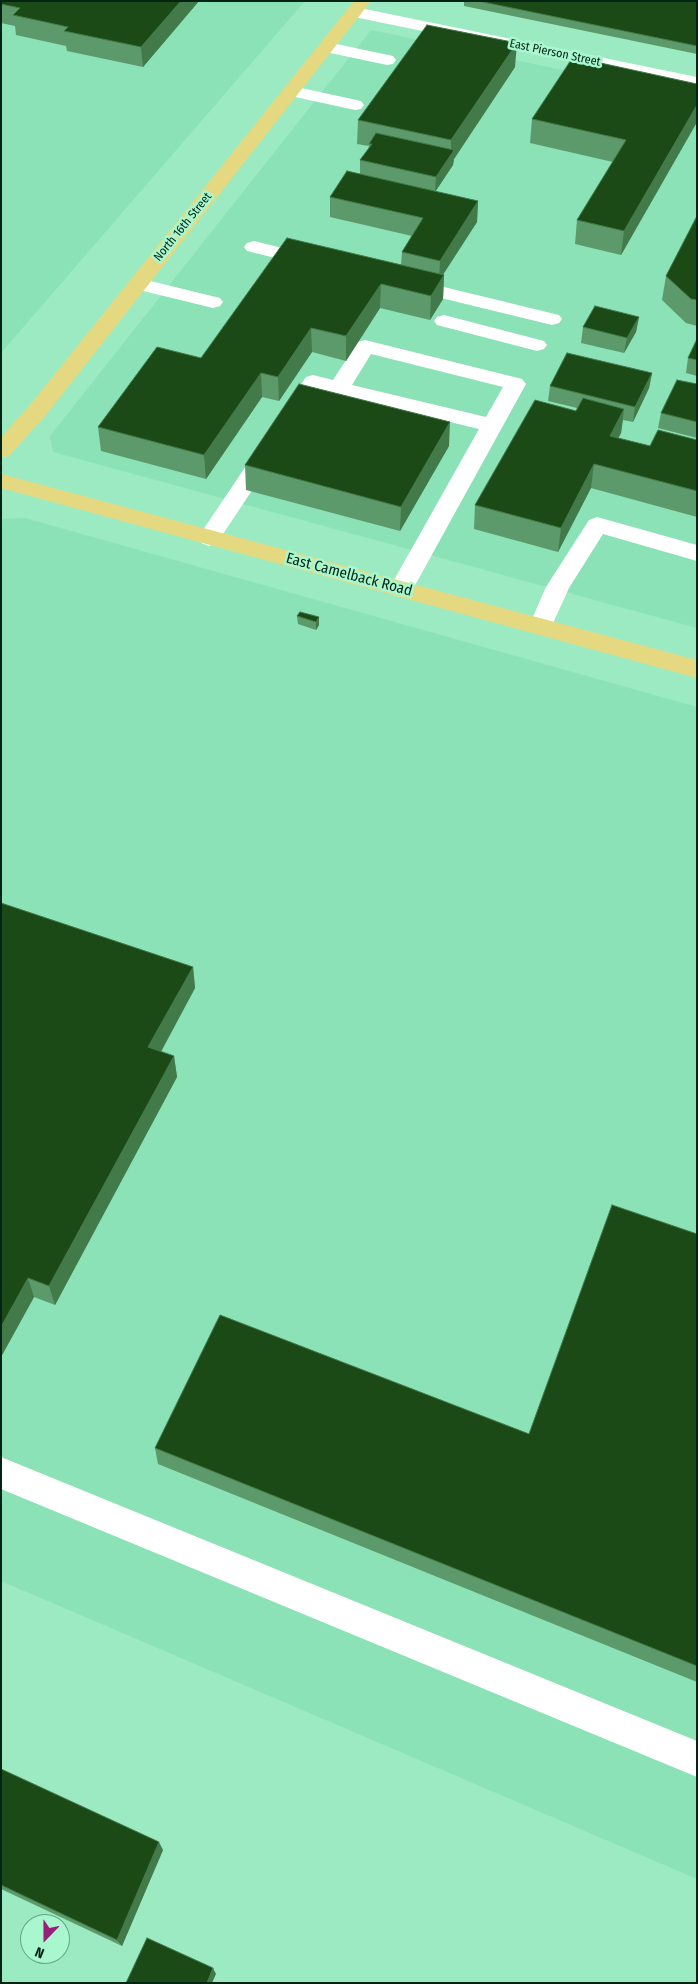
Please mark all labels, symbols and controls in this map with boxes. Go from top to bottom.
street label: East Pierson Street [508,36,602,70]
street label: North 16th Street [151,190,215,264]
street label: East Camelback Road [284,549,414,601]
north arrow [20,1914,70,1964]
text: N [33,1943,47,1962]

